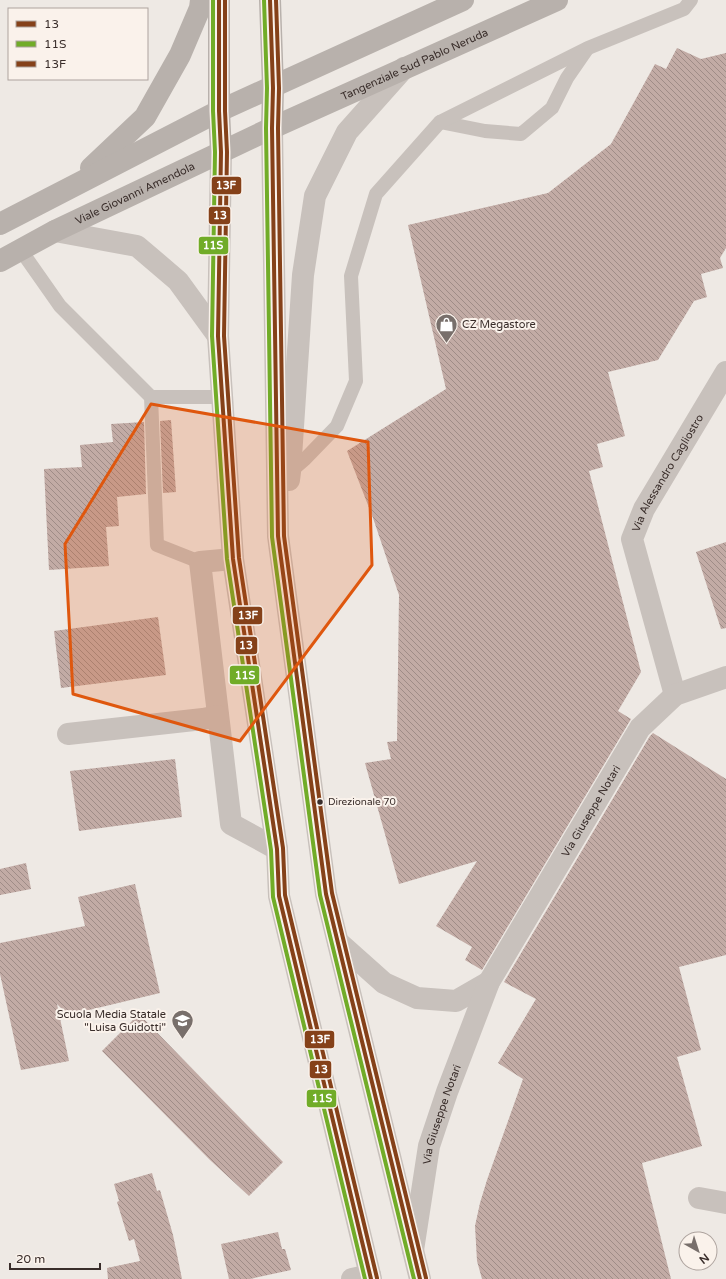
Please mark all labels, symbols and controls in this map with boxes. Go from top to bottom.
legend [8,8,148,80]
text: 13 [44,17,59,31]
street label: Tangenziale Sud Pablo Neruda [339,25,490,103]
text: 11S [44,37,66,51]
text: 13F [44,57,66,71]
street label: Viale Giovanni Amendola [73,159,197,227]
line badge: 13F [211,176,242,195]
text: 13F [216,179,237,192]
line badge: 13 [208,206,231,225]
text: 13 [213,209,227,222]
line badge: 11S [198,236,229,255]
text: 11S [203,239,224,252]
shop icon: CZ Megastore [433,311,459,344]
place label: CZ Megastore [462,318,536,331]
street label: Via Alessandro Cagliostro [629,411,706,534]
line badge: 13F [232,606,263,625]
text: 13F [238,609,259,622]
line badge: 13 [235,636,258,655]
text: 13 [239,639,253,652]
line badge: 11S [229,665,260,685]
text: 11S [235,669,256,682]
street label: Via Giuseppe Notari [558,763,623,859]
place label: Direzionale 70 [328,796,396,808]
marker: Direzionale 70 [315,797,325,807]
school or university icon: Scuola Media Statale "Luisa Guidotti" [169,1007,195,1040]
place label: Scuola Media Statale "Luisa Guidotti" [57,1008,166,1034]
line badge: 13F [304,1030,335,1049]
text: 13F [310,1033,331,1046]
line badge: 13 [309,1060,332,1079]
text: 13 [314,1063,328,1076]
street label: Via Giuseppe Notari [420,1063,463,1165]
line badge: 11S [306,1089,337,1108]
text: 11S [312,1092,333,1105]
north arrow [678,1231,718,1271]
scale bar [10,1245,100,1271]
text: N [696,1251,712,1266]
text: 20 m [16,1252,45,1266]

